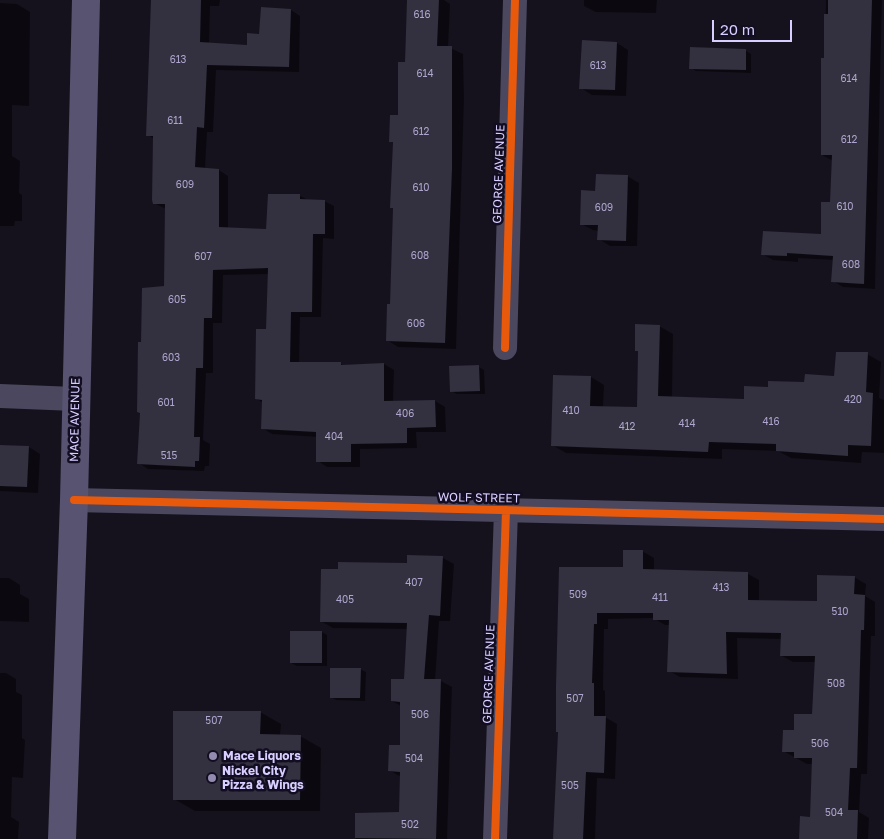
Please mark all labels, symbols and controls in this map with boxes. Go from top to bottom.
house number: 616 [414,9,430,21]
scale bar [714,10,794,42]
text: 20 m [720,20,755,38]
house number: 613 [170,54,186,66]
house number: 613 [590,60,606,72]
house number: 614 [417,68,433,80]
house number: 614 [841,73,857,85]
house number: 611 [167,115,183,127]
street label: GEORGE AVENUE [490,124,508,224]
house number: 612 [413,126,429,138]
house number: 612 [841,134,857,146]
house number: 609 [176,179,194,191]
house number: 610 [412,182,430,194]
house number: 610 [836,201,854,213]
house number: 609 [595,202,613,214]
house number: 608 [411,250,429,262]
house number: 607 [194,251,212,263]
house number: 608 [842,259,860,271]
house number: 605 [168,294,186,306]
house number: 606 [407,318,425,330]
house number: 603 [162,352,180,364]
street label: MACE AVENUE [67,378,83,462]
house number: 420 [844,394,862,406]
house number: 601 [157,397,175,409]
house number: 410 [562,405,580,417]
house number: 406 [396,408,414,420]
house number: 416 [763,416,779,428]
house number: 414 [678,418,696,430]
house number: 412 [619,421,635,433]
house number: 404 [325,431,343,443]
house number: 515 [161,450,177,462]
street label: WOLF STREET [438,490,520,506]
house number: 407 [405,577,423,589]
house number: 413 [713,582,729,594]
house number: 509 [569,589,587,601]
house number: 411 [652,592,668,604]
house number: 405 [336,594,354,606]
house number: 510 [832,606,848,618]
street label: GEORGE AVENUE [480,624,498,724]
house number: 508 [827,678,845,690]
house number: 507 [566,693,584,705]
house number: 506 [411,709,429,721]
house number: 507 [205,715,223,727]
house number: 506 [811,738,829,750]
place label: Mace Liquors [223,749,301,763]
marker: Mace Liquors [207,750,219,762]
house number: 504 [405,753,423,765]
place label: Nickel City Pizza & Wings [222,764,304,792]
marker: Nickel City Pizza & Wings [206,772,218,784]
house number: 505 [561,780,579,792]
house number: 504 [825,807,843,819]
house number: 502 [401,819,419,831]

